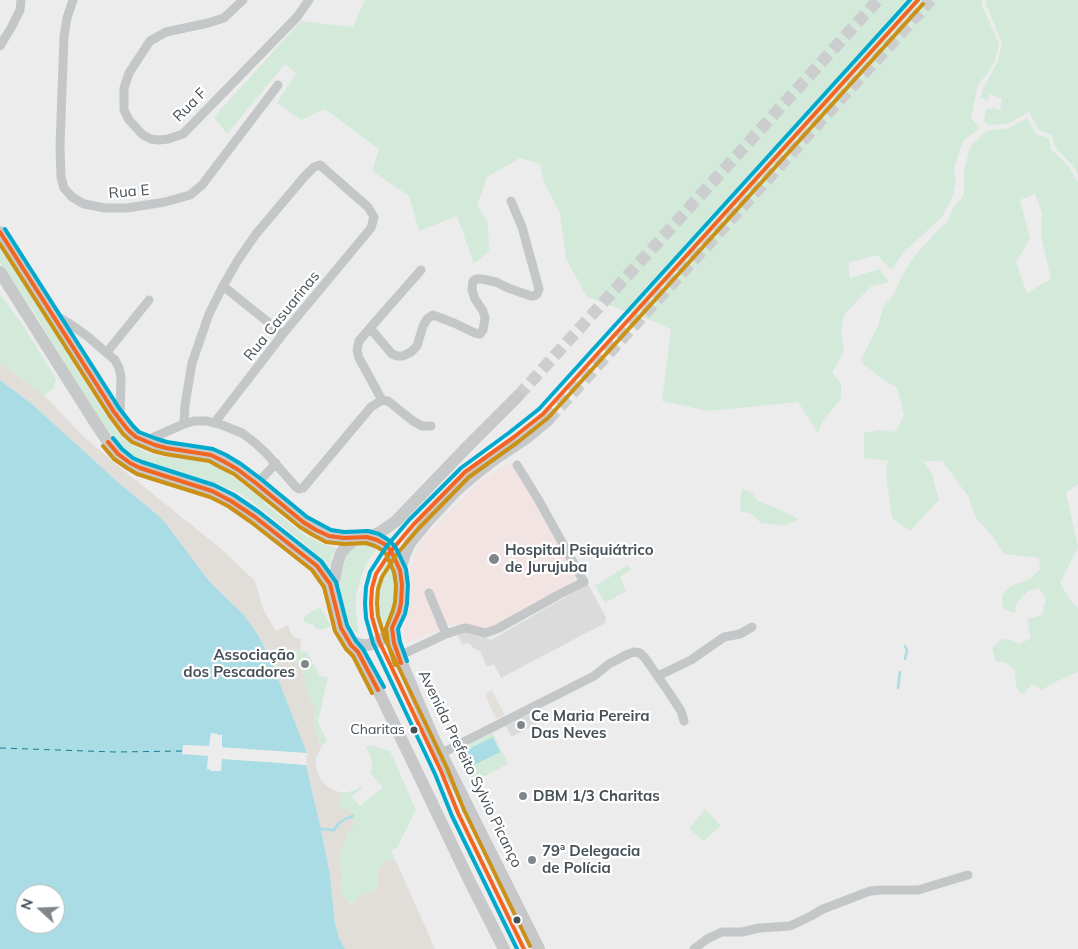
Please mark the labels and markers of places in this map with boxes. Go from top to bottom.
place label: Hospital Psiquiátrico de Jurujuba [505,541,654,576]
marker: Hospital Psiquiátrico de Jurujuba [487,552,501,566]
place label: Associação dos Pescadores [183,646,295,681]
marker: Associação dos Pescadores [299,658,311,670]
place label: Ce Maria Pereira Das Neves [531,707,650,742]
marker: Ce Maria Pereira Das Neves [515,719,527,731]
place label: Charitas [350,722,405,738]
marker: Charitas [409,725,419,735]
place label: DBM 1/3 Charitas [533,787,660,805]
marker: DBM 1/3 Charitas [517,790,529,802]
place label: 79ª Delegacia de Polícia [542,842,640,877]
marker: 79ª Delegacia de Polícia [526,854,538,866]
unlabelled marker [512,915,522,925]

